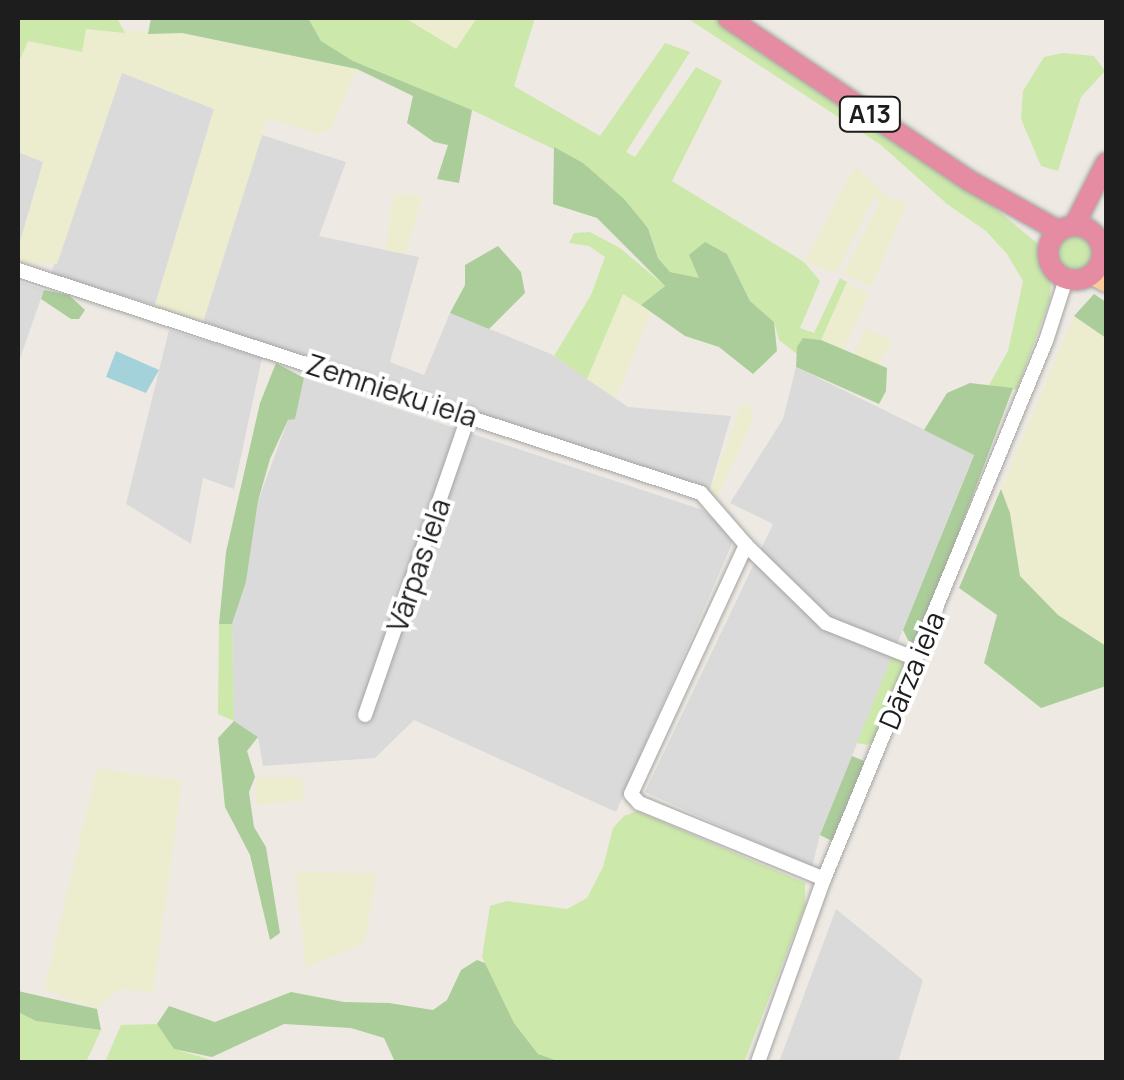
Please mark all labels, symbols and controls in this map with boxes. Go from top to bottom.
road number: A13 [838,94,902,134]
street label: Zemnieku iela [302,347,482,433]
street label: Vārpas iela [380,494,456,636]
street label: Dārza iela [871,606,951,734]

